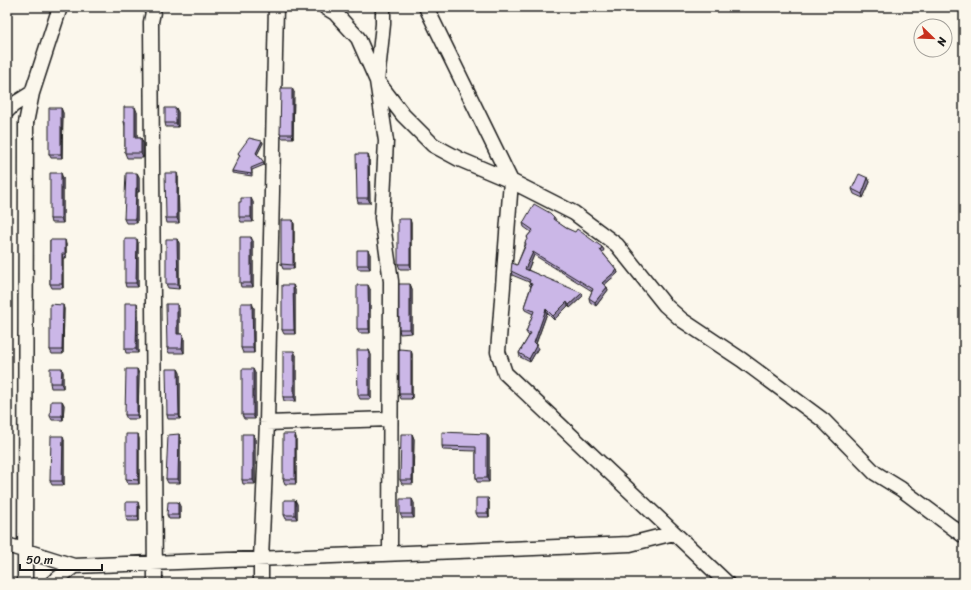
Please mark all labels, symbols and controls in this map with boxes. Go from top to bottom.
north arrow [913,18,953,58]
text: N [931,34,952,49]
scale bar [20,546,102,572]
text: 50 m [26,549,53,571]

